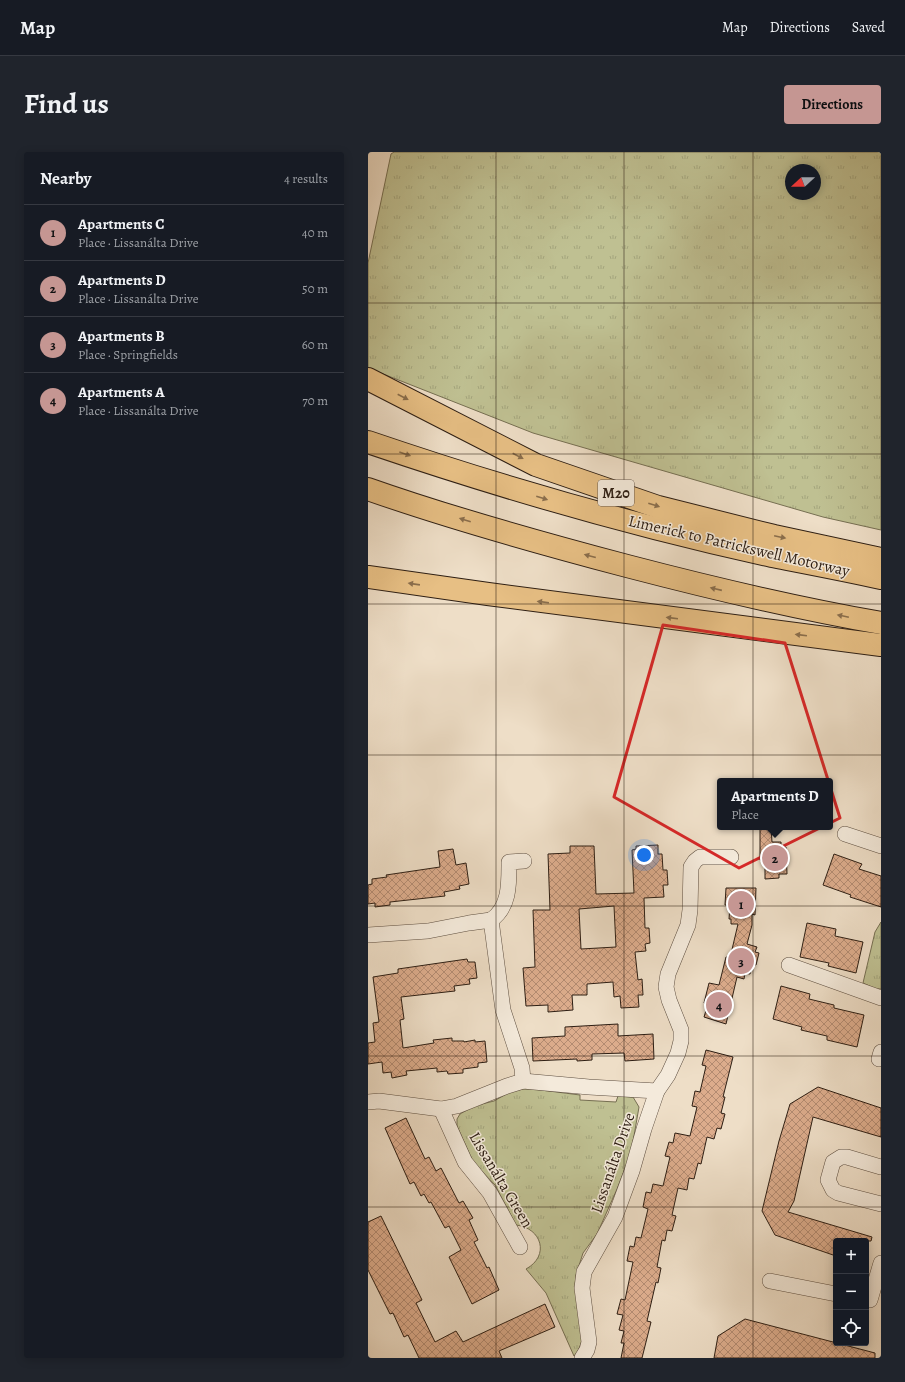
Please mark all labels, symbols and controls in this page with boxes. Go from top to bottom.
text: Map [20,15,55,41]
text: Map [722,18,748,37]
text: Directions [770,18,830,37]
text: Saved [852,18,885,37]
text: Find us [24,85,109,123]
button: Directions [784,85,881,124]
north arrow [785,164,821,200]
text: Nearby [40,167,91,190]
text: 4 results [284,170,328,187]
text: Apartments C [78,214,164,234]
text: 1 [51,224,55,241]
text: 40 m [302,224,328,241]
text: Place · Lissanálta Drive [78,234,198,251]
text: Apartments D [78,270,166,290]
text: 2 [50,280,56,297]
text: 50 m [302,280,328,297]
text: Place · Lissanálta Drive [78,290,198,307]
text: Apartments B [78,326,165,346]
text: 3 [50,336,56,353]
text: 60 m [302,336,328,353]
text: Place · Springfields [78,346,178,363]
text: Apartments A [78,382,165,402]
text: 4 [50,392,56,409]
text: 70 m [302,392,328,409]
one-way arrow [397,394,408,400]
text: Place · Lissanálta Drive [78,402,198,419]
one-way arrow [399,452,411,458]
one-way arrow [513,453,524,460]
road number: M20 [598,480,634,506]
one-way arrow [537,495,549,501]
one-way arrow [648,503,660,509]
street label: Limerick to Patrickswell Motorway [626,510,853,582]
one-way arrow [459,517,471,523]
one-way arrow [774,535,786,541]
one-way arrow [583,553,596,559]
one-way arrow [408,581,420,587]
one-way arrow [709,585,722,591]
one-way arrow [537,598,549,605]
one-way arrow [836,613,849,619]
one-way arrow [666,615,678,621]
one-way arrow [795,632,807,638]
popup [717,778,833,830]
text: Apartments D [731,786,819,806]
text: Place [731,806,759,823]
pin: 2 [762,843,788,873]
your location [634,845,654,865]
pin: 1 [728,889,754,919]
pin: 3 [728,946,754,976]
pin: 4 [706,990,732,1020]
street label: Lissanálta Drive [586,1110,640,1216]
street label: Lissanálta Green [464,1128,538,1232]
map controls [833,1238,869,1346]
button: + [833,1238,869,1274]
button: − [833,1274,869,1310]
button: locate [833,1310,869,1346]

